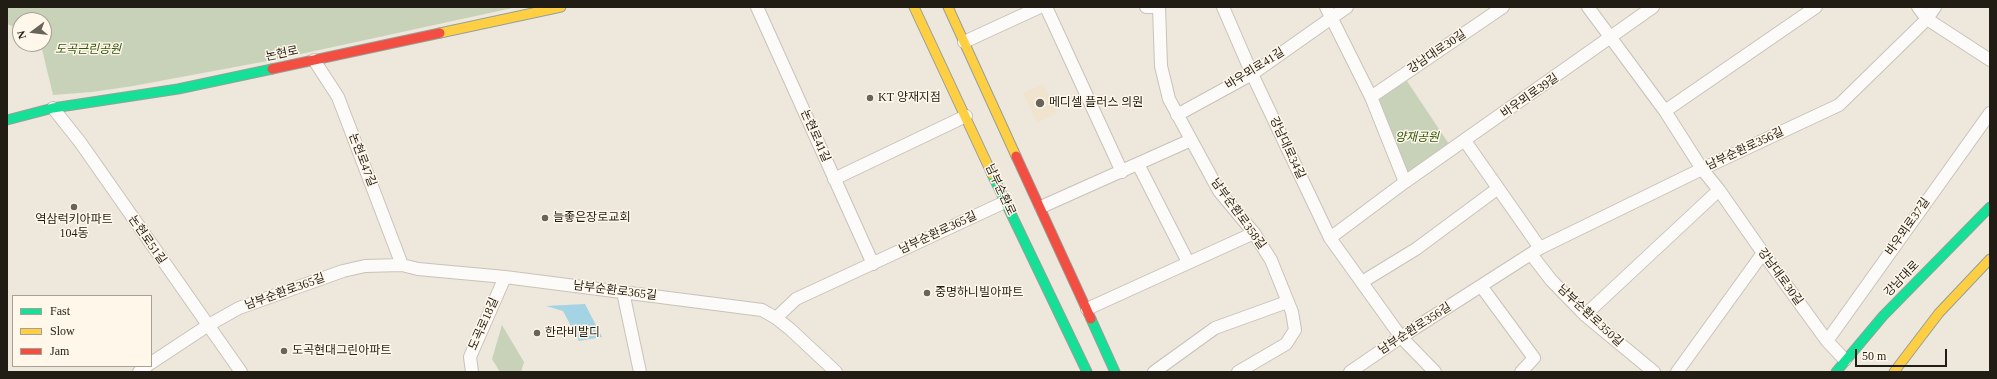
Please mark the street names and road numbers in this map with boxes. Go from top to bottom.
street label: 강남대로30길 [1405,27,1469,77]
street label: 논현로 [264,44,300,64]
street label: 바우뫼로41길 [1223,45,1287,93]
street label: 바우뫼로39길 [1498,71,1562,121]
street label: 논현로41길 [797,107,833,165]
street label: 강남대로34길 [1266,115,1308,181]
street label: 남부순환로356길 [1704,125,1786,173]
street label: 논현로47길 [345,131,379,189]
street label: 남부순환로 [982,162,1018,218]
street label: 남부순환로358길 [1207,176,1269,252]
street label: 바우뫼로37길 [1883,195,1933,259]
street label: 남부순환로365길 [897,209,979,257]
street label: 논현로51길 [125,213,169,267]
street label: 강남대로30길 [1754,246,1806,308]
street label: 강남대로 [1881,258,1923,300]
street label: 남부순환로365길 [243,271,327,313]
street label: 남부순환로365길 [572,279,658,303]
street label: 남부순환로350길 [1554,282,1626,350]
street label: 도곡로18길 [466,295,502,353]
street label: 남부순환로356길 [1376,300,1454,358]

